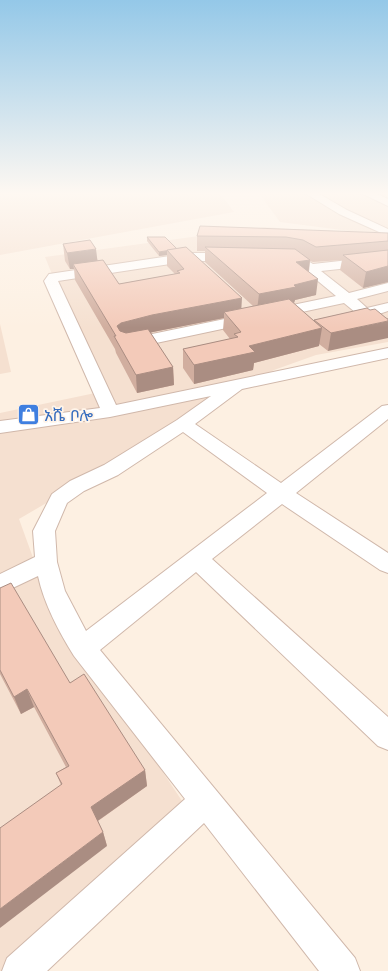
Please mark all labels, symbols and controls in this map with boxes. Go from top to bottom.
shop icon: አሼ ቦሎ [15,402,41,428]
place label: አሼ ቦሎ [44,404,93,427]

